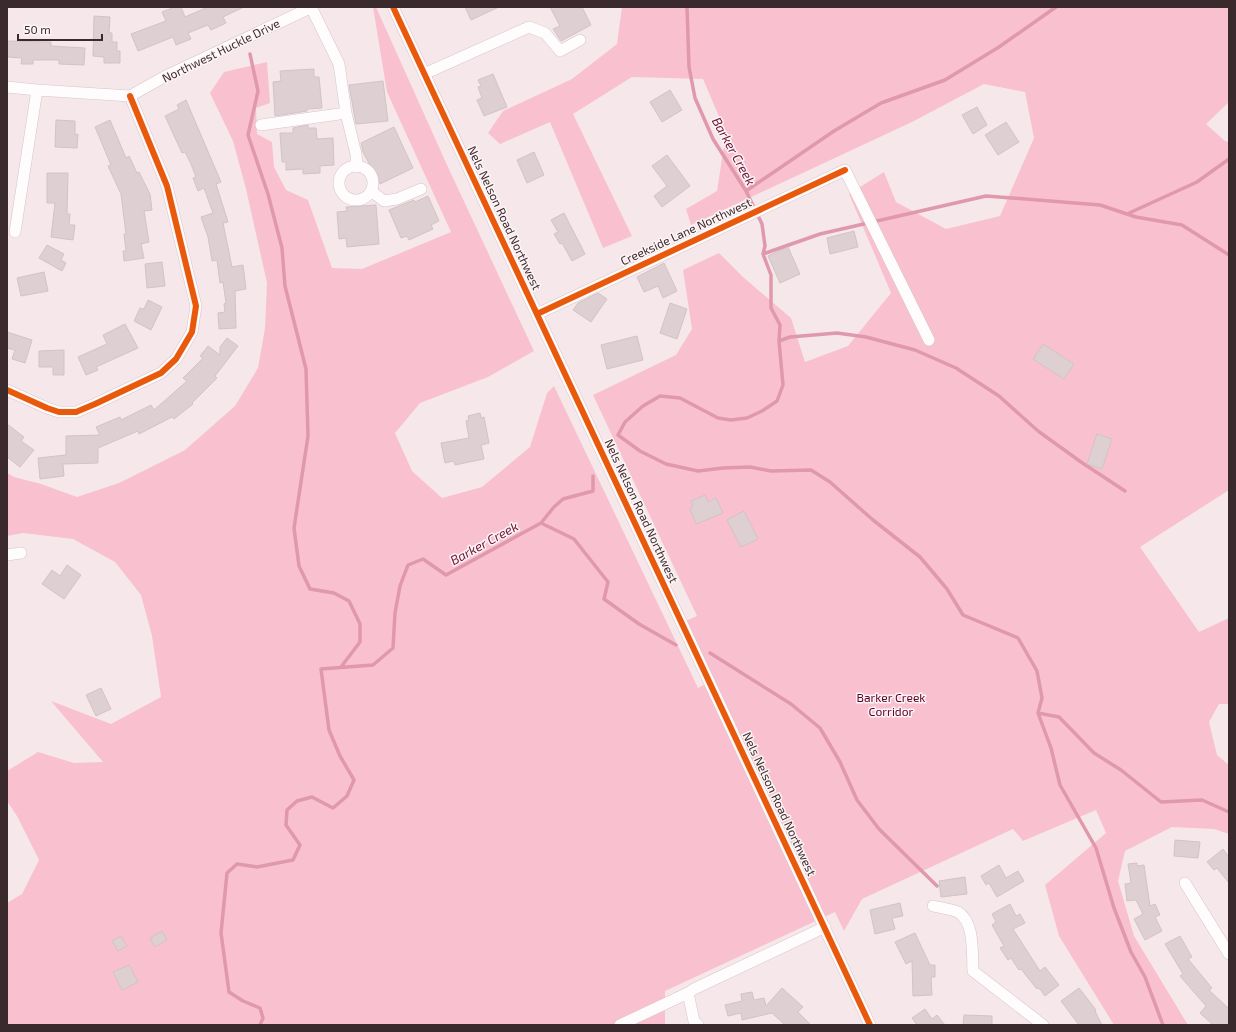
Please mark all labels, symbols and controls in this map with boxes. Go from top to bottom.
street label: Northwest Huckle Drive [159,15,282,85]
scale bar [18,16,102,42]
text: 50 m [24,22,51,36]
water label: Barker Creek [709,114,759,188]
street label: Nels Nelson Road Northwest [465,143,545,292]
street label: Creekside Lane Northwest [618,194,754,268]
street label: Nels Nelson Road Northwest [602,436,682,585]
water label: Barker Creek [447,518,521,568]
park label: Barker Creek Corridor [857,690,925,718]
street label: Nels Nelson Road Northwest [740,729,820,878]

